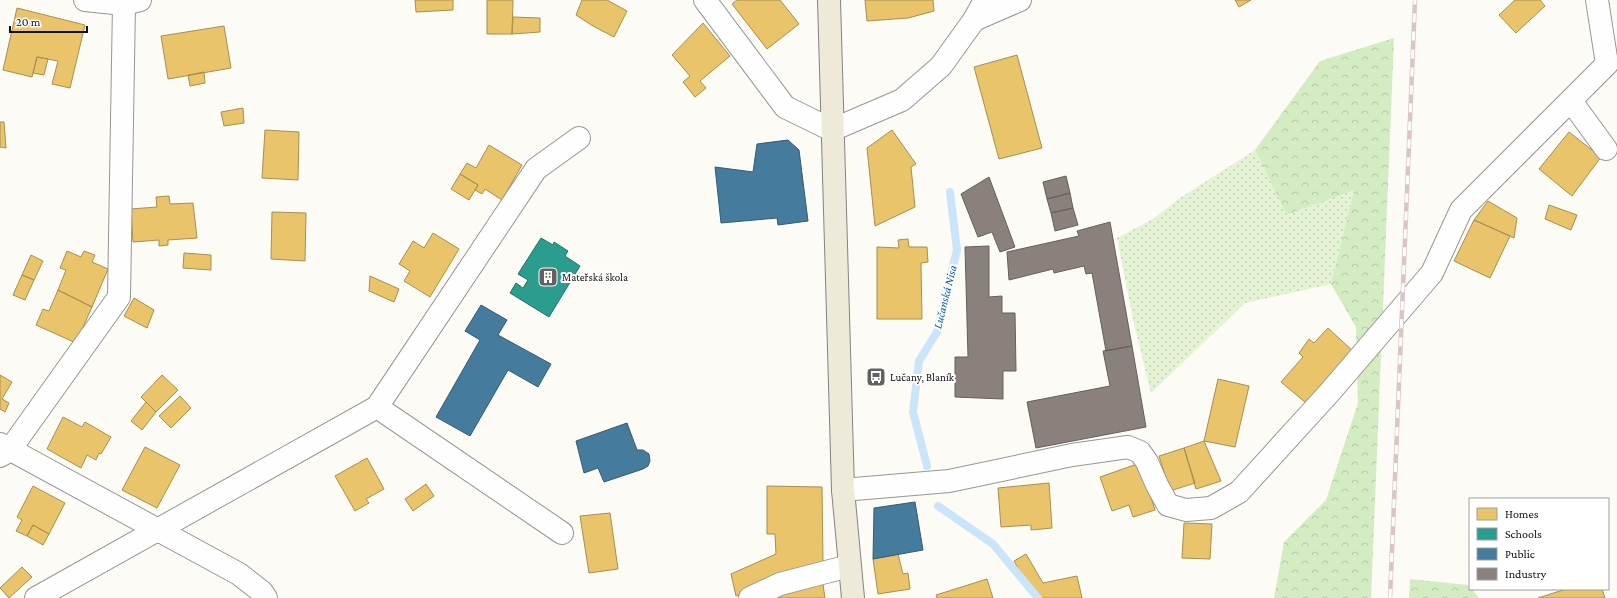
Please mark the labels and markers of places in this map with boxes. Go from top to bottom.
building icon: Mateřská škola [537,266,559,288]
place label: Mateřská škola [562,271,628,283]
bus stop icon: Lučany, Blaník [865,366,887,388]
place label: Lučany, Blaník [890,371,955,384]

